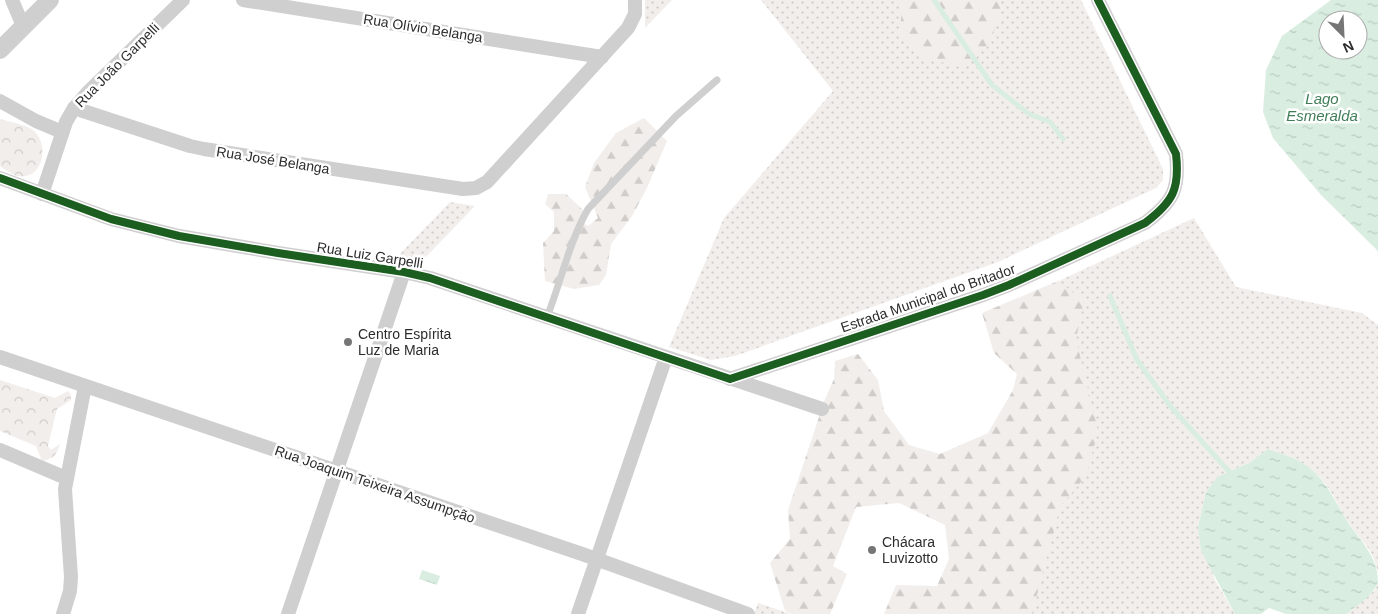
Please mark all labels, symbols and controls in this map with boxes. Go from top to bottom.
north arrow [1318,10,1368,60]
street label: Rua Olívio Belanga [362,11,484,45]
street label: Rua João Garpelli [72,20,162,110]
text: N [1340,38,1356,56]
water label: Lago Esmeralda [1286,90,1358,124]
street label: Rua José Belanga [215,143,331,177]
street label: Rua Luiz Garpelli [316,239,424,271]
street label: Estrada Municipal do Britador [839,260,1018,335]
place label: Centro Espírita Luz de Maria [358,326,452,358]
marker: Centro Espírita Luz de Maria [342,336,354,348]
street label: Rua Joaquim Teixeira Assumpção [273,442,477,526]
place label: Chácara Luvizotto [882,534,938,566]
marker: Chácara Luvizotto [866,544,878,556]

